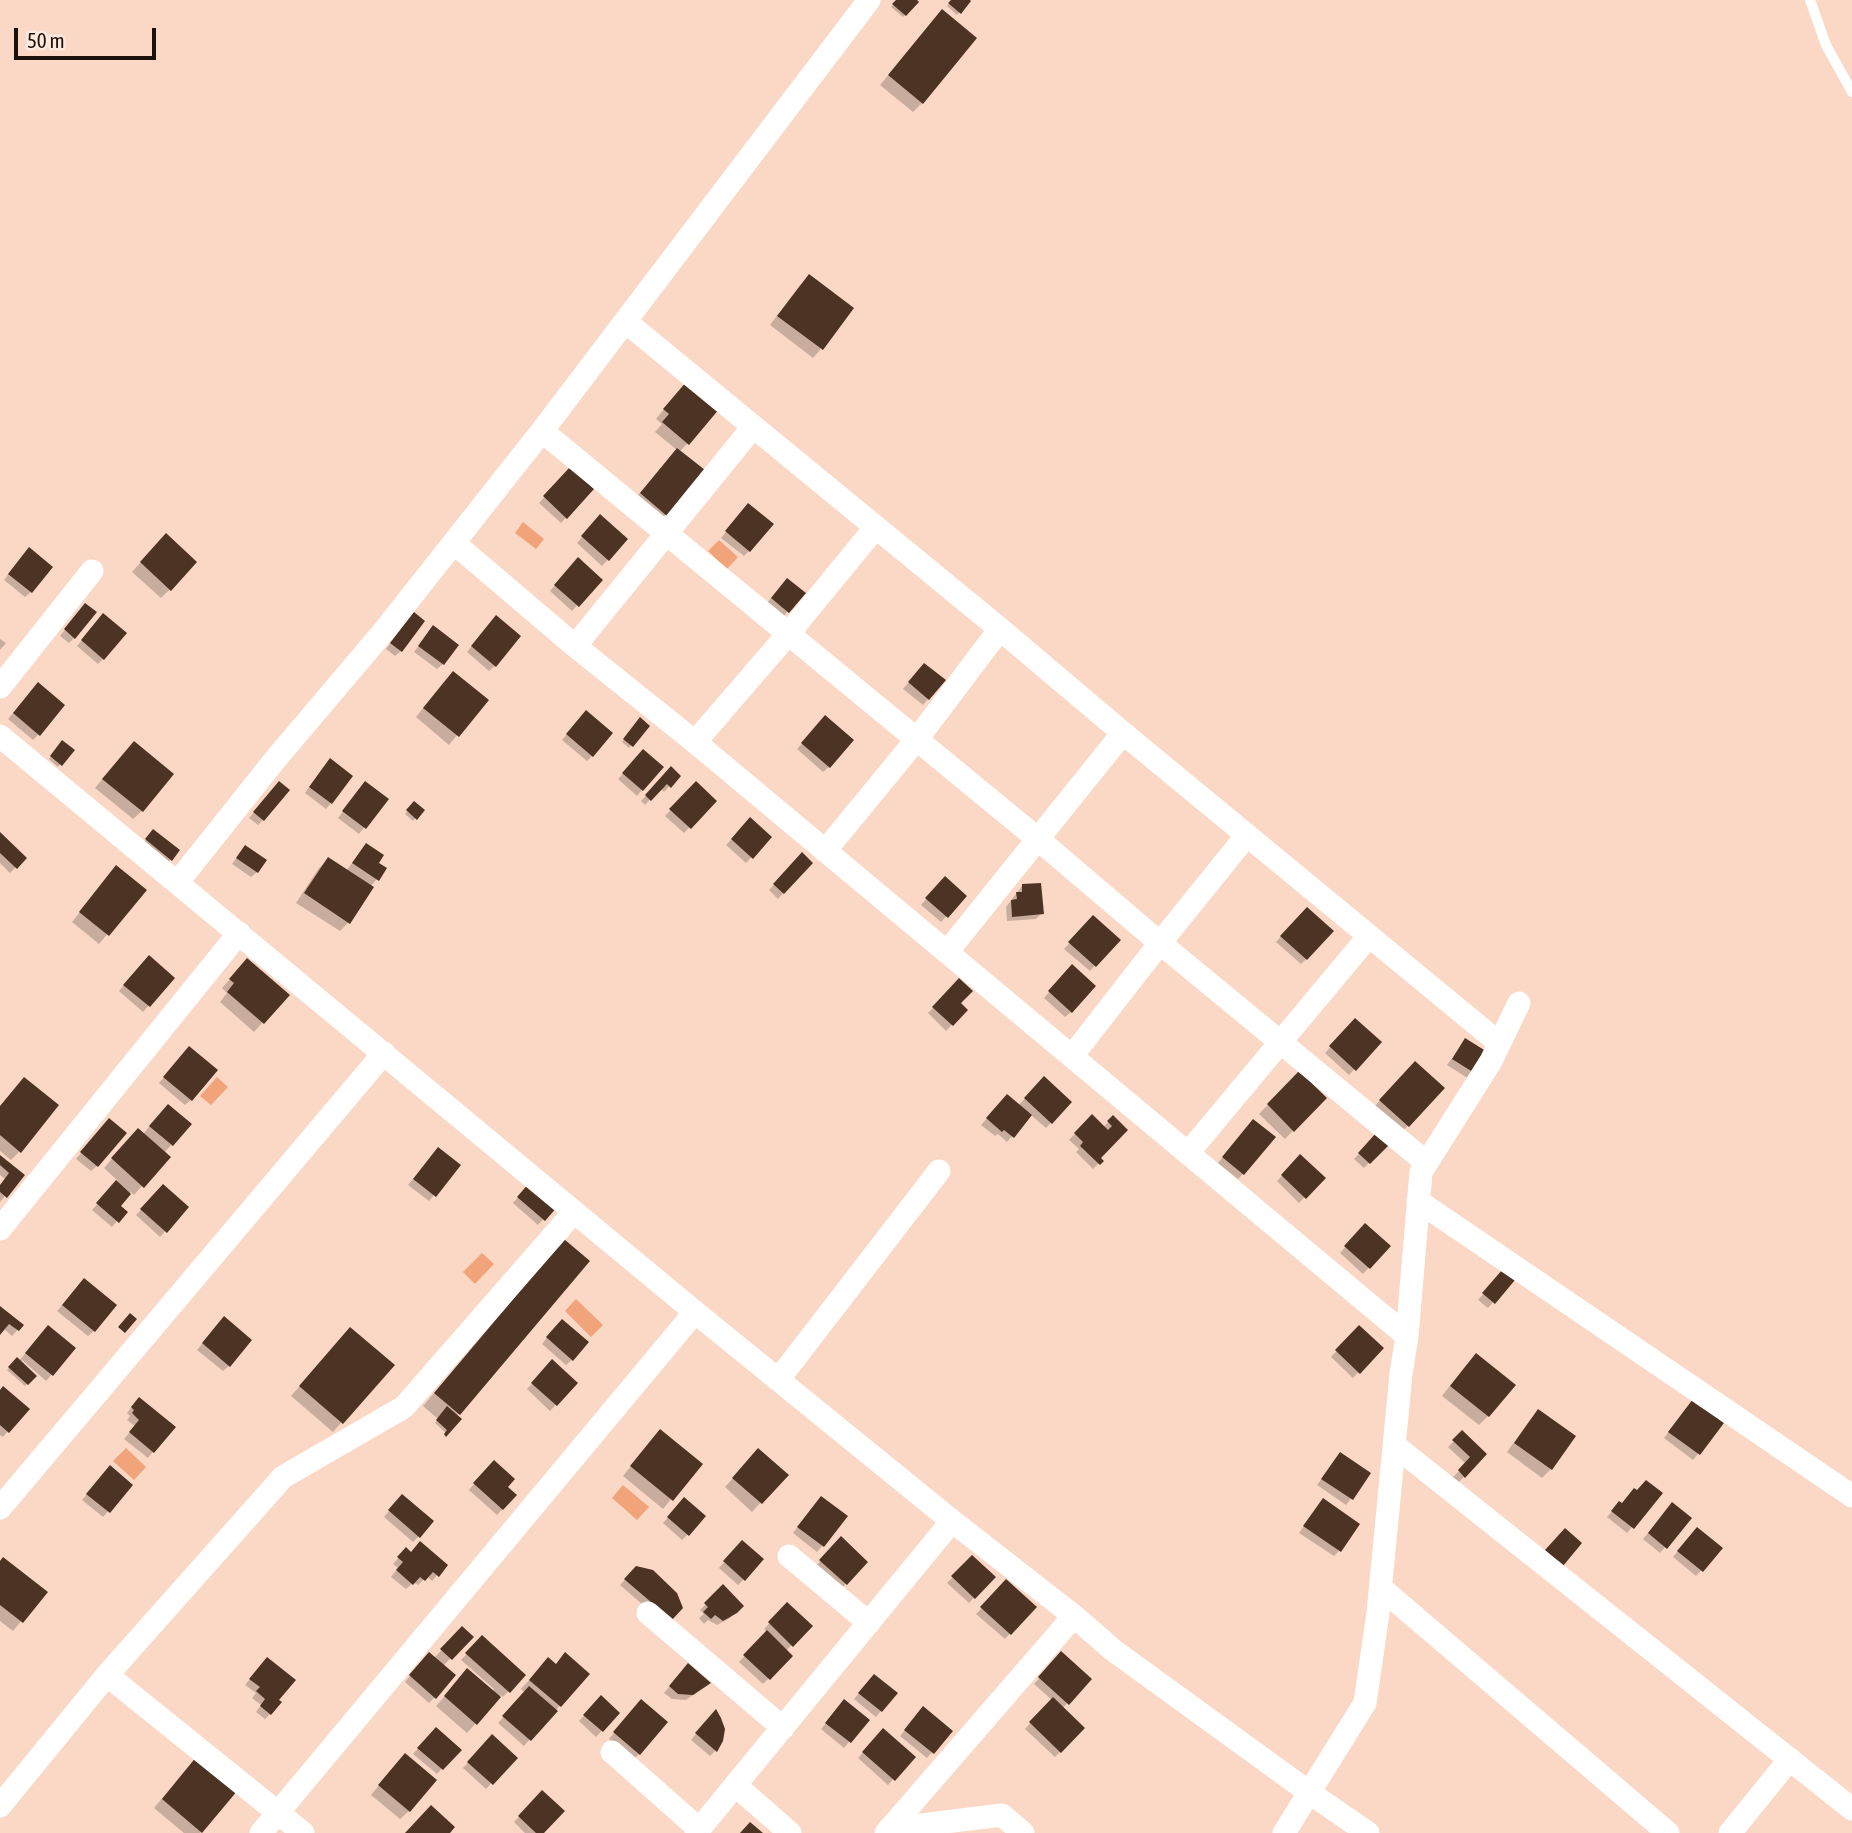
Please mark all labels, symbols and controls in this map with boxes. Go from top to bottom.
scale bar [18,14,159,58]
text: 50 m [27,28,65,52]

